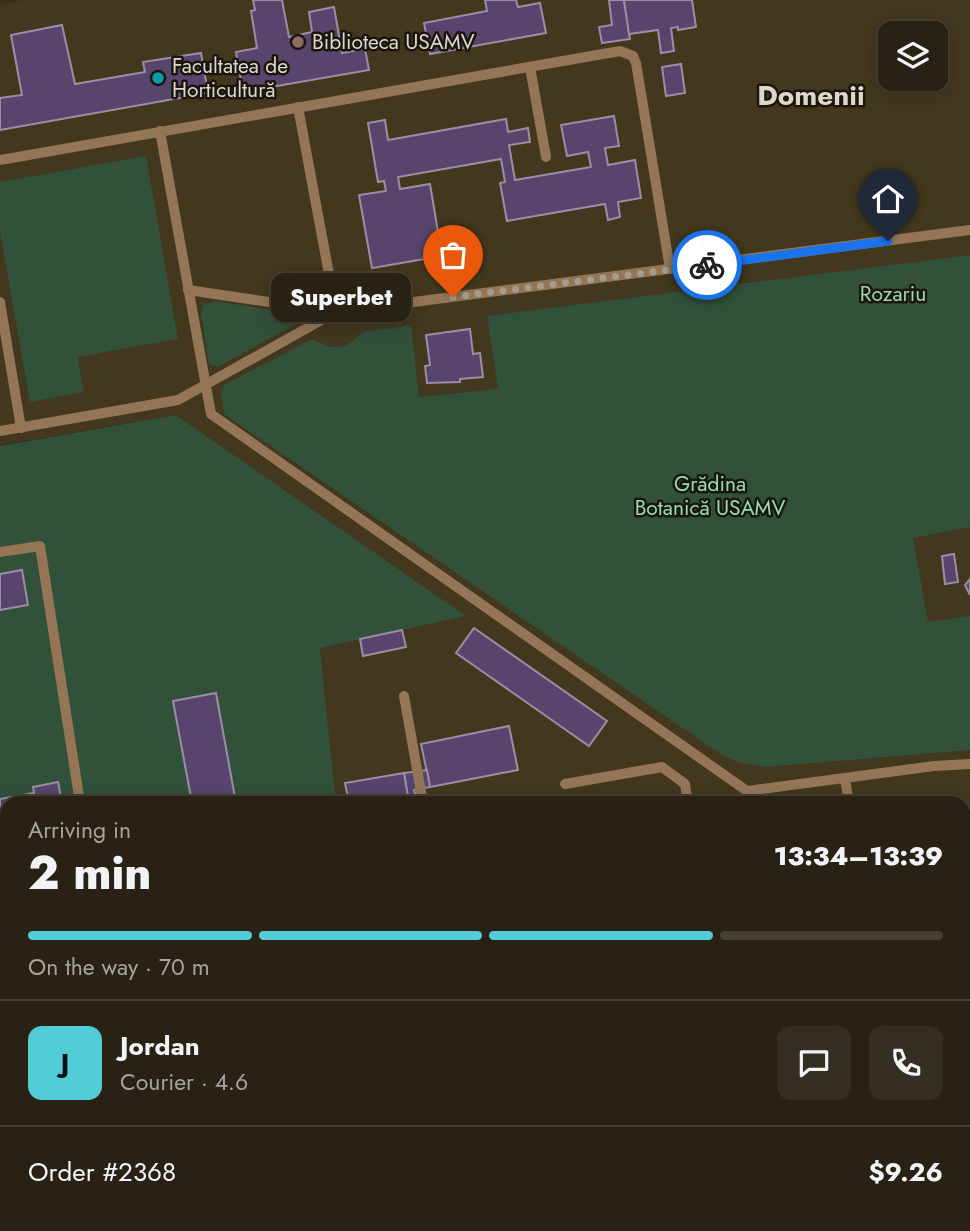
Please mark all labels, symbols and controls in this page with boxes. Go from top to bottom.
map controls [878,21,948,91]
button: layers [878,21,948,91]
place label: Biblioteca USAMV [312,27,475,57]
marker: Biblioteca USAMV [290,34,306,50]
place label: Facultatea de Horticultură [172,51,288,105]
marker: Facultatea de Horticultură [150,70,166,86]
district label: Domenii [757,75,865,116]
pin [858,169,918,241]
icon: home [869,180,907,218]
pin [423,225,483,297]
courier [672,230,742,300]
icon: bag [434,236,472,274]
icon: bike [688,246,726,284]
callout: Superbet [271,272,411,322]
park label: Rozariu [860,279,926,309]
text: Superbet [290,280,392,314]
park label: Grădina Botanică USAMV [635,469,785,523]
text: Arriving in [28,813,131,847]
text: 13:34–13:39 [774,837,943,875]
text: 2 min [28,840,152,906]
text: On the way · 70 m [28,950,210,984]
button: chat [777,1026,851,1100]
button: phone [869,1026,943,1100]
text: Jordan [120,1027,200,1065]
text: J [61,1044,69,1082]
text: Courier · 4.6 [120,1065,248,1099]
text: Order #2368 [28,1153,176,1191]
text: $9.26 [868,1153,943,1191]

